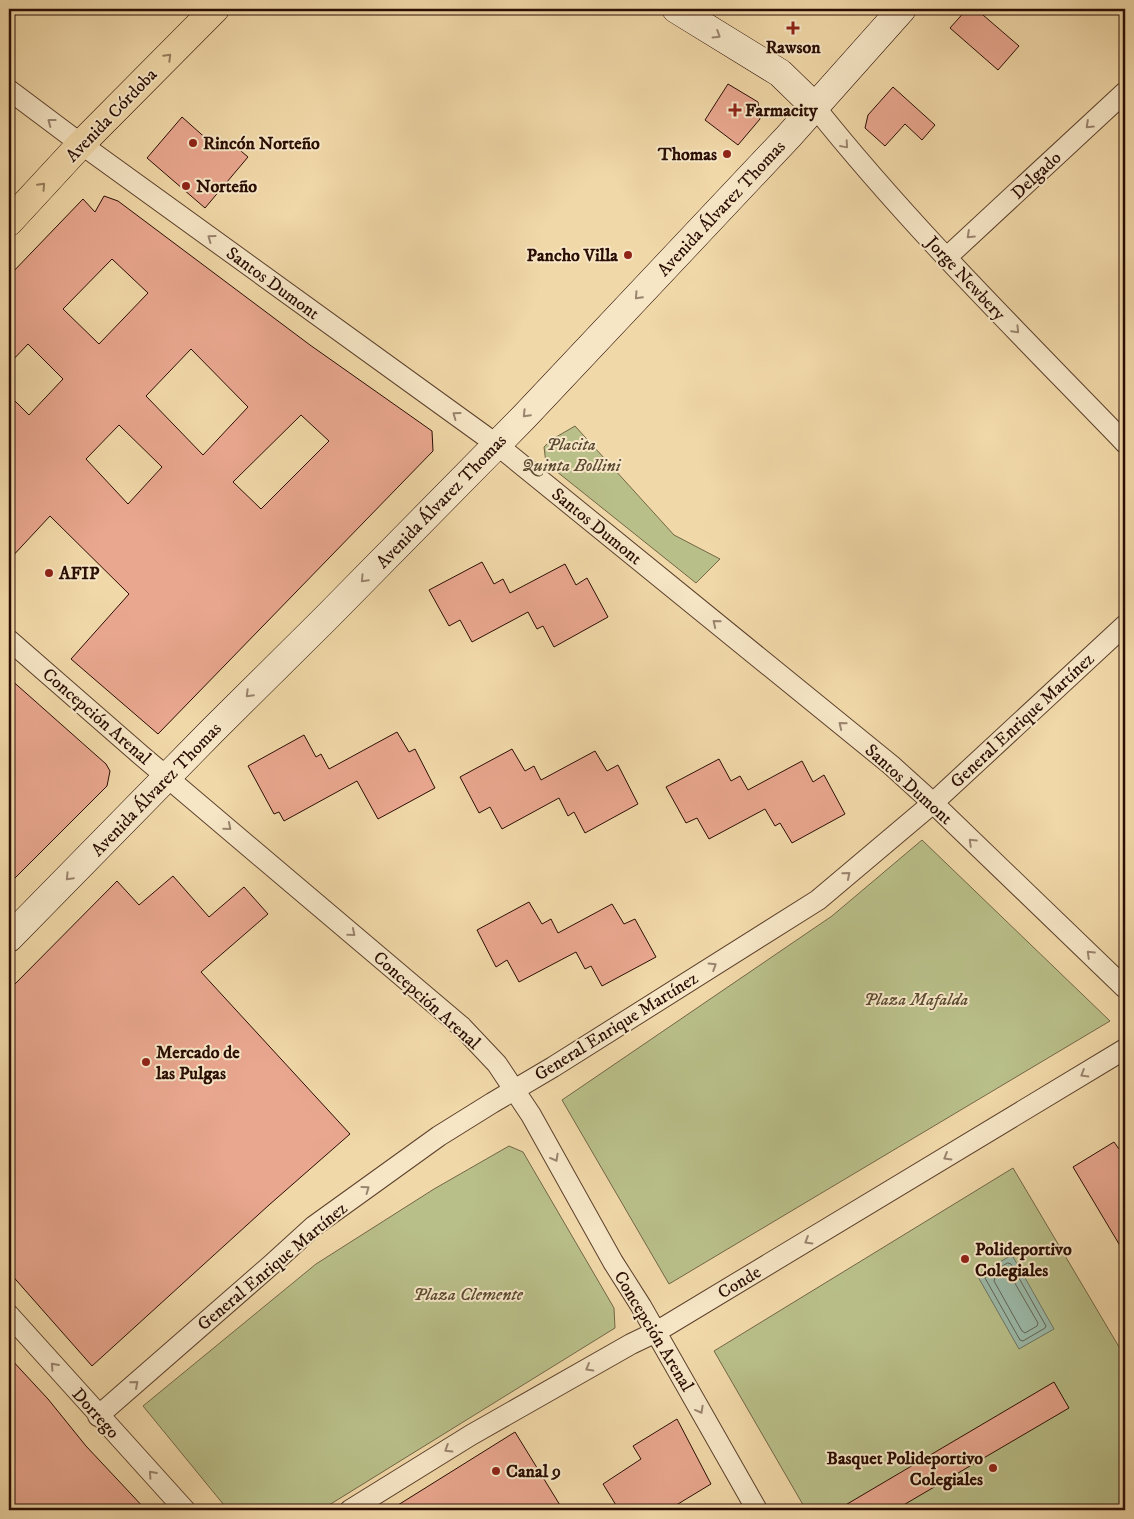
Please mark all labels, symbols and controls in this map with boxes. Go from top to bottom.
marker: Rawson [787,22,799,34]
one-way arrow [712,28,721,38]
place label: Rawson [765,37,821,59]
one-way arrow [162,54,171,63]
street label: Avenida Córdoba [61,64,162,167]
place label: Farmacity [745,100,818,122]
marker: Farmacity [729,104,741,116]
one-way arrow [47,119,57,128]
one-way arrow [1086,119,1095,128]
place label: Rincón Norteño [203,133,320,155]
street label: Avenida Álvarez Thomas [652,135,790,281]
marker: Rincón Norteño [187,137,199,149]
one-way arrow [840,139,849,148]
place label: Thomas [657,144,717,166]
street label: Delgado [1007,147,1066,204]
marker: Thomas [721,148,733,160]
place label: Norteño [196,176,257,198]
marker: Norteño [180,180,192,192]
one-way arrow [36,183,45,192]
one-way arrow [967,229,976,238]
street label: Jorge Newbery [919,231,1010,326]
one-way arrow [207,235,217,244]
street label: Santos Dumont [221,243,324,325]
place label: Pancho Villa [526,245,618,267]
marker: Pancho Villa [622,249,634,261]
one-way arrow [635,290,644,299]
one-way arrow [1011,325,1020,334]
one-way arrow [523,408,532,417]
one-way arrow [452,412,462,421]
street label: Avenida Álvarez Thomas [371,429,511,573]
park label: Placita Quinta Bollini [522,434,622,477]
street label: Santos Dumont [547,484,646,570]
place label: AFIP [58,563,100,585]
marker: AFIP [43,567,55,579]
one-way arrow [361,573,370,582]
one-way arrow [712,619,721,628]
street label: General Enrique Martínez [946,648,1099,793]
street label: Concepción Arenal [38,664,156,770]
one-way arrow [246,688,255,697]
street label: Avenida Álvarez Thomas [86,717,226,861]
one-way arrow [838,722,847,731]
street label: Santos Dumont [860,740,957,830]
one-way arrow [223,822,232,831]
one-way arrow [969,839,978,848]
one-way arrow [66,871,75,880]
one-way arrow [841,873,850,881]
one-way arrow [346,927,355,936]
street label: Concepción Arenal [368,947,485,1055]
one-way arrow [1087,951,1096,960]
one-way arrow [707,963,716,972]
street label: General Enrique Martínez [531,967,703,1086]
park label: Plaza Mafalda [864,989,969,1011]
place label: Mercado de las Pulgas [155,1042,240,1085]
marker: Mercado de las Pulgas [140,1056,152,1068]
one-way arrow [1080,1068,1089,1078]
one-way arrow [944,1150,953,1160]
one-way arrow [549,1152,559,1161]
one-way arrow [360,1186,369,1194]
street label: General Enrique Martínez [193,1198,352,1336]
one-way arrow [805,1234,814,1244]
place label: Polideportivo Colegiales [975,1239,1072,1282]
marker: Polideportivo Colegiales [959,1253,971,1265]
street label: Conde [714,1261,765,1304]
street label: Concepción Arenal [608,1267,698,1396]
park label: Plaza Clemente [413,1284,524,1306]
one-way arrow [585,1361,594,1371]
one-way arrow [51,1363,60,1372]
one-way arrow [129,1381,138,1390]
street label: Dorrego [67,1384,124,1444]
one-way arrow [694,1404,704,1413]
one-way arrow [444,1443,454,1452]
place label: Basquet Polideportivo Colegiales [827,1448,983,1491]
place label: Canal 9 [506,1461,561,1483]
marker: Basquet Polideportivo Colegiales [987,1462,999,1474]
marker: Canal 9 [490,1465,502,1477]
one-way arrow [149,1471,158,1480]

